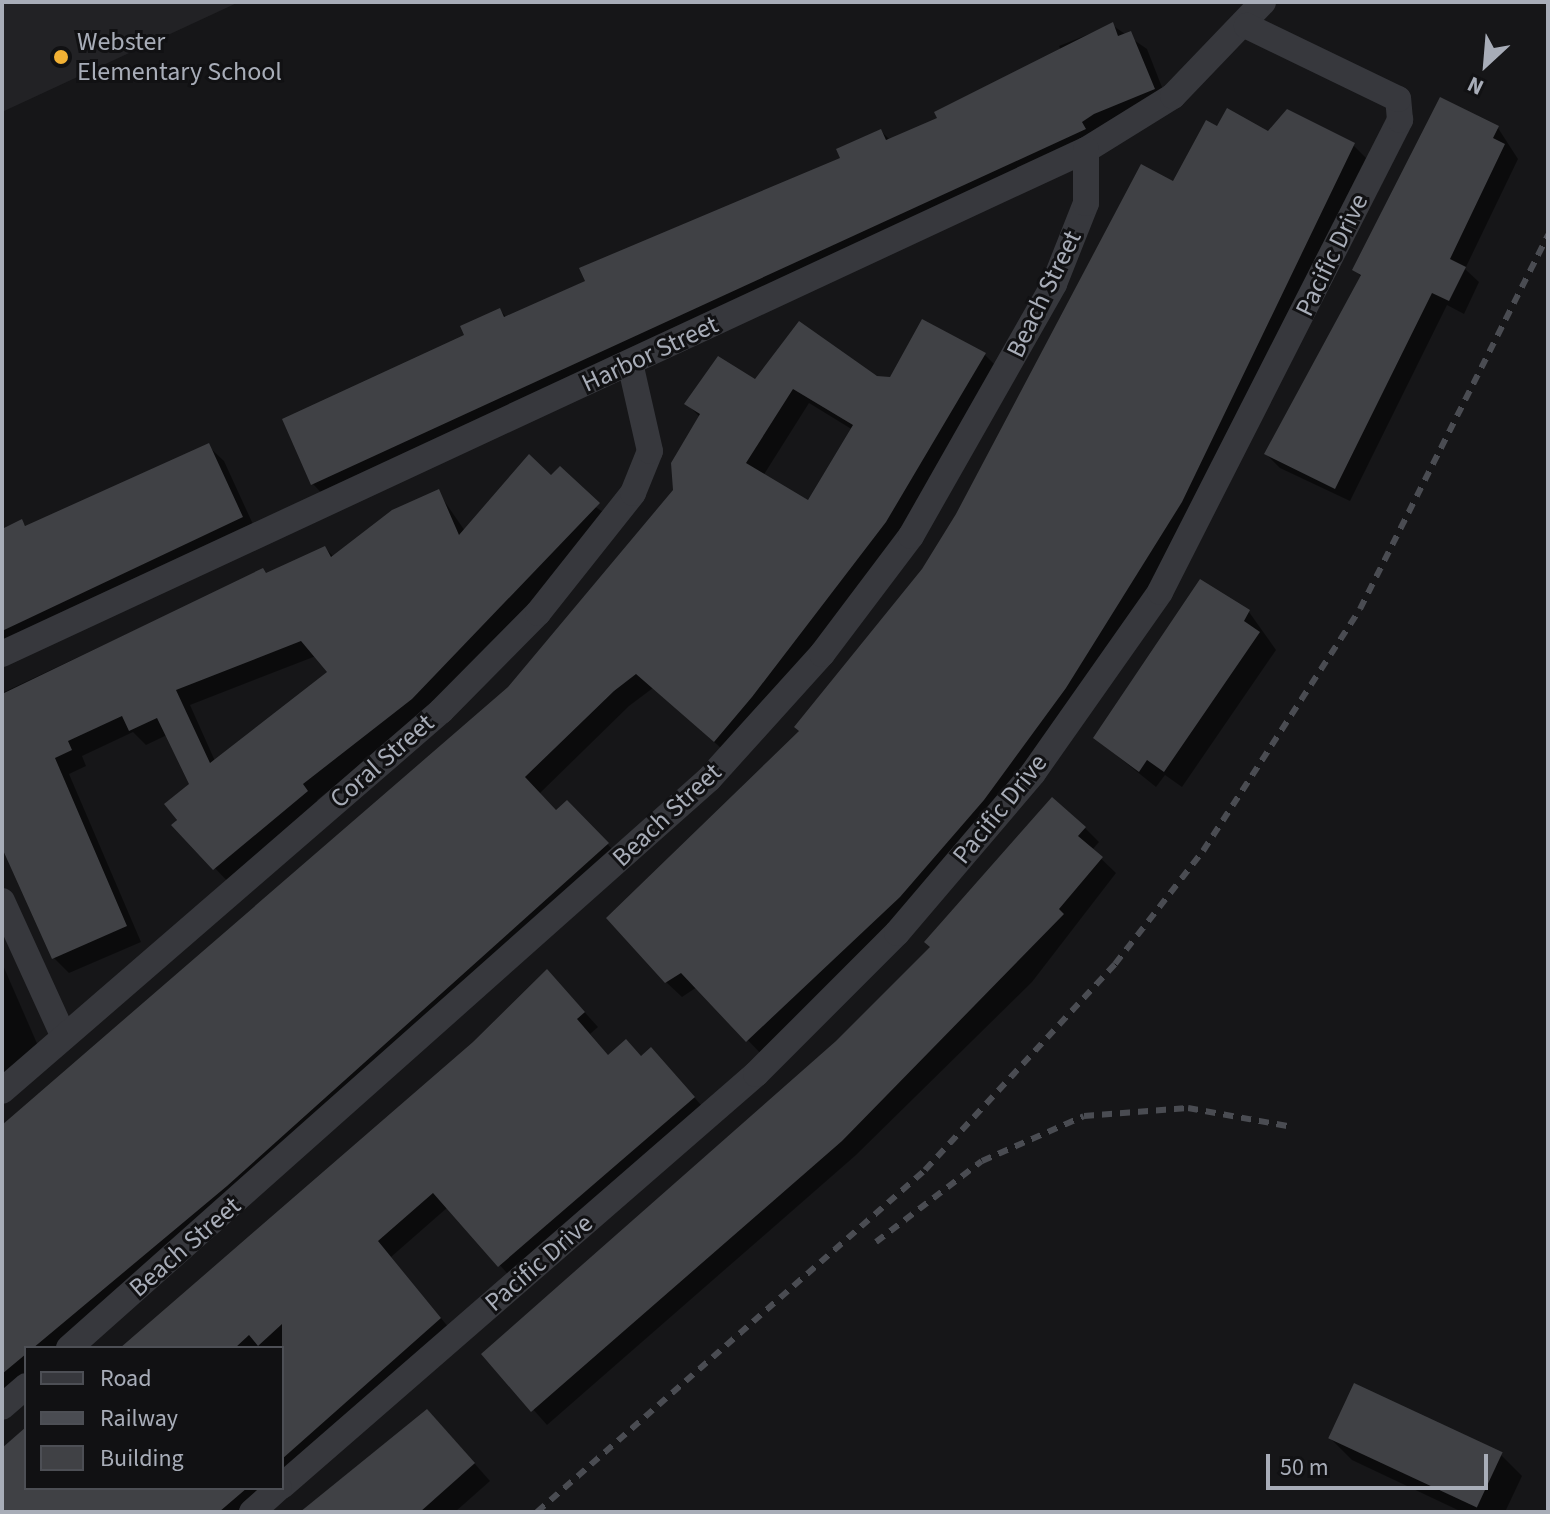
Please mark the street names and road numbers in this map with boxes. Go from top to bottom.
street label: Pacific Drive [1289,189,1375,321]
street label: Beach Street [1000,225,1088,363]
street label: Harbor Street [577,309,723,399]
street label: Coral Street [324,707,440,815]
street label: Pacific Drive [946,748,1054,870]
street label: Beach Street [606,757,728,873]
street label: Beach Street [123,1190,247,1304]
street label: Pacific Drive [479,1208,599,1318]

